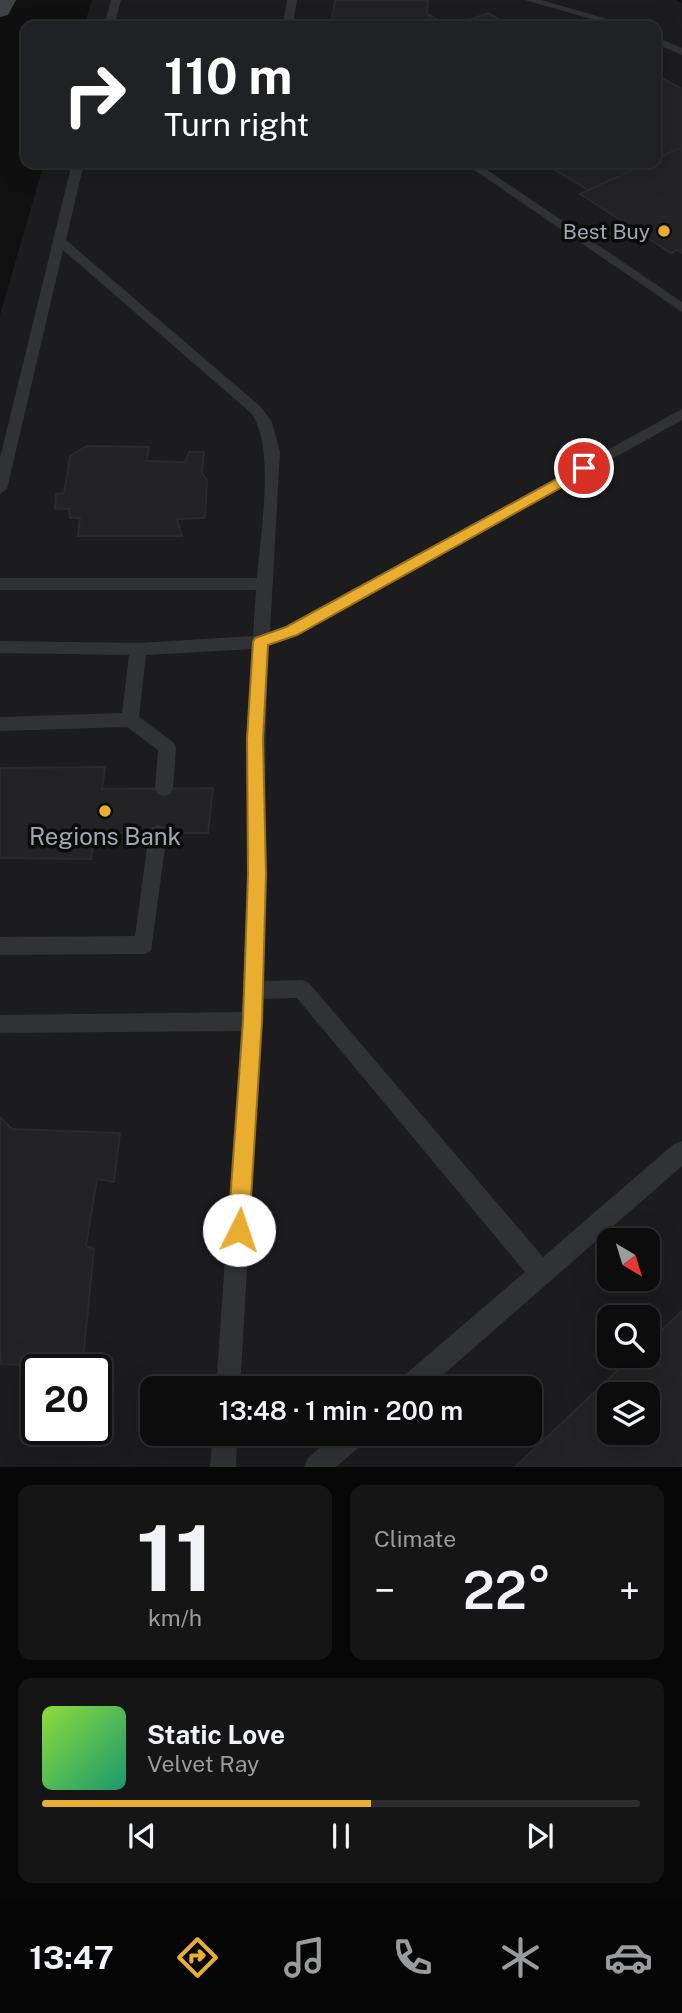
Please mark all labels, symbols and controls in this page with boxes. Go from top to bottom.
text: 110 m [164,47,292,105]
icon: right [49,49,140,140]
text: Turn right [164,106,309,143]
place label: Best Buy [563,219,650,244]
marker: Best Buy [656,223,672,239]
pin [554,438,614,498]
icon: arrive [565,449,603,487]
marker: Regions Bank [97,803,113,819]
place label: Regions Bank [29,822,181,850]
position arrow [202,1193,276,1267]
north arrow [597,1228,660,1292]
map controls [597,1228,660,1445]
button: search [597,1305,660,1368]
speed limit sign: 20 [21,1354,112,1445]
button: layers [597,1382,660,1445]
text: 13:48 · 1 min · 200 m [219,1395,463,1426]
text: 11 [136,1505,214,1611]
text: Climate [374,1525,456,1552]
text: 22° [463,1560,551,1621]
text: − [374,1568,395,1613]
text: + [619,1568,640,1613]
text: km/h [148,1604,202,1631]
text: Static Love [147,1719,285,1750]
text: Velvet Ray [147,1750,259,1777]
icon: previous [123,1817,161,1855]
icon: pause [322,1817,360,1855]
icon: next [521,1817,559,1855]
icon: directions [173,1933,222,1982]
icon: music [280,1933,329,1982]
icon: phone [388,1933,437,1982]
icon: climate [496,1933,545,1982]
icon: car [604,1933,653,1982]
text: 13:47 [29,1939,114,1976]

